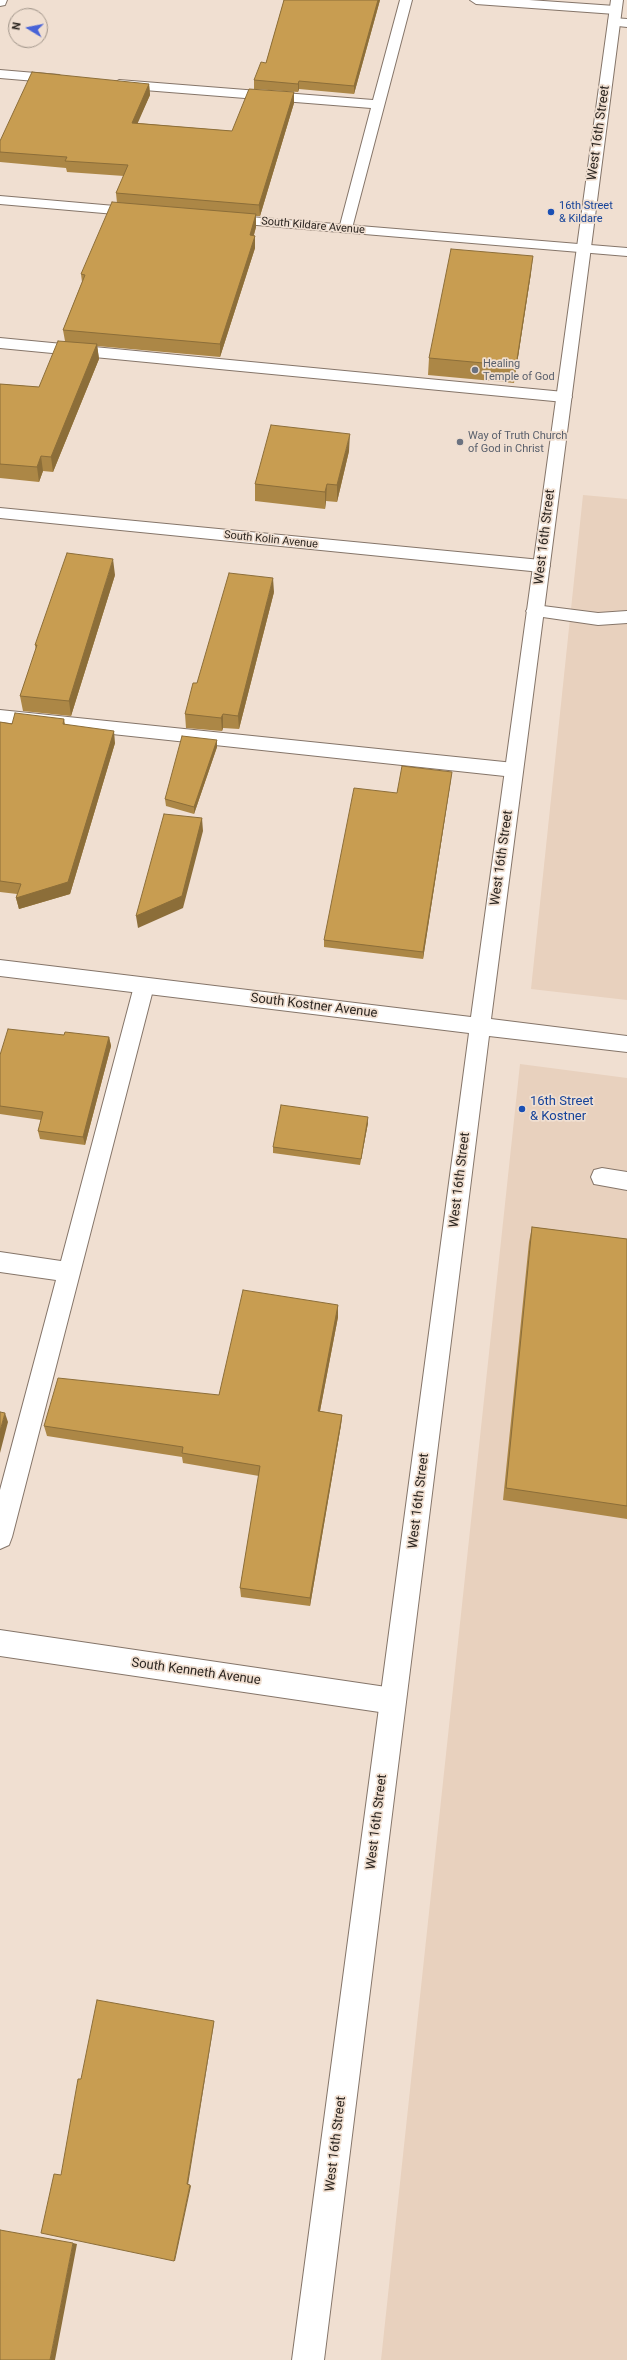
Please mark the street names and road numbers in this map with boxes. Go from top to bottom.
street label: West 16th Street [585,84,613,182]
street label: South Kildare Avenue [261,215,365,237]
street label: West 16th Street [531,488,559,586]
street label: South Kolin Avenue [223,529,319,551]
street label: West 16th Street [488,809,516,907]
street label: South Kostner Avenue [250,990,378,1022]
street label: West 16th Street [446,1131,474,1229]
street label: West 16th Street [405,1452,433,1550]
street label: South Kenneth Avenue [130,1655,262,1689]
street label: West 16th Street [363,1773,391,1871]
street label: West 16th Street [322,2095,350,2193]

